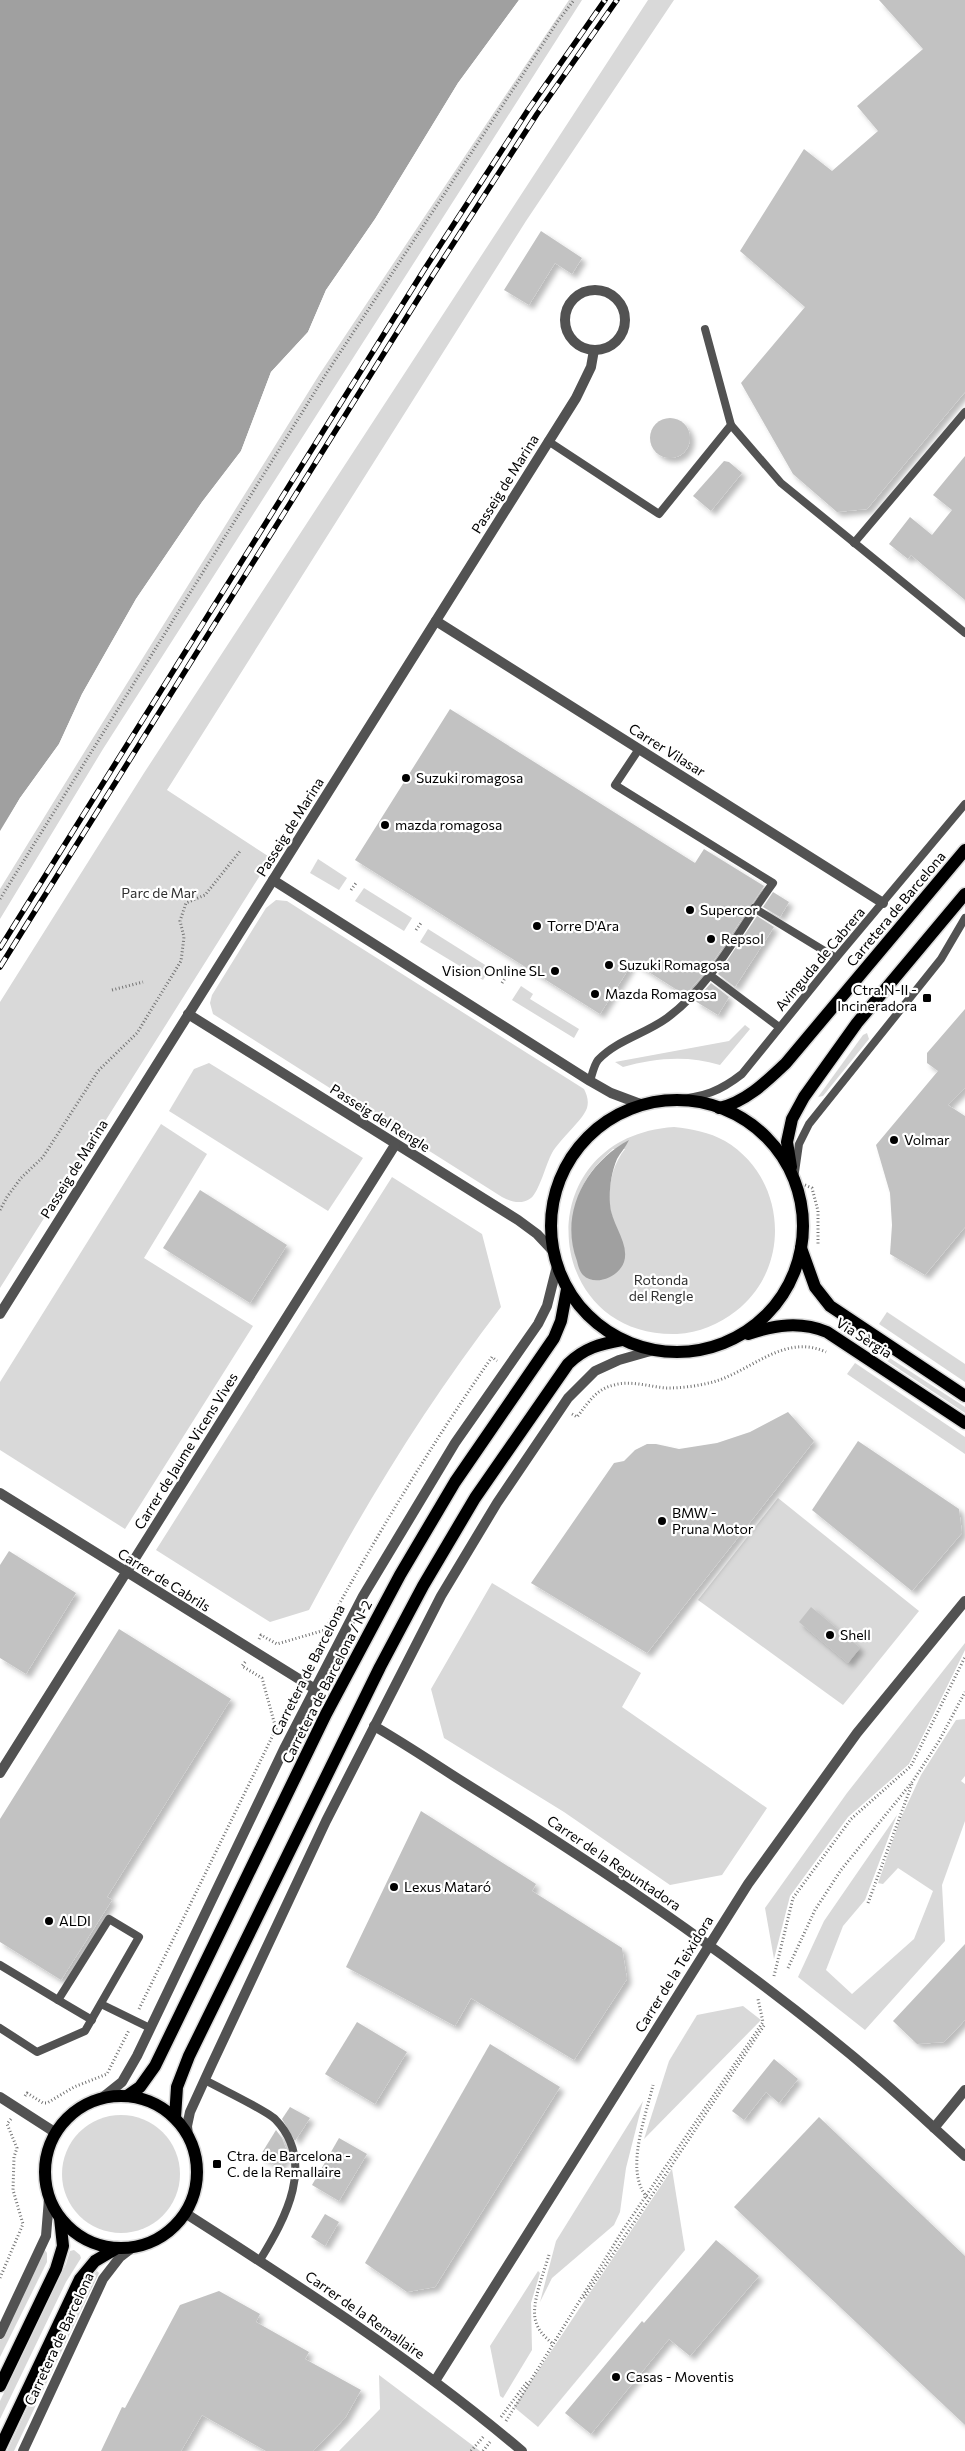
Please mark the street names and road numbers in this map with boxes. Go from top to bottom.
street label: Passeig de Marina [467,431,542,536]
street label: Carrer Vilasar [626,719,709,780]
street label: Passeig de Marina [252,774,327,879]
street label: Carretera de Barcelona [842,848,949,970]
street label: Avinguda de Cabrera [771,903,868,1014]
street label: Passeig del Rengle [327,1080,433,1155]
street label: Passeig de Marina [36,1116,111,1221]
street label: Via Sèrgia [833,1314,895,1361]
street label: Carrer de Jaume Vicens Vives [130,1369,241,1532]
street label: Carrer de Cabrils [115,1544,214,1615]
street label: Carretera de Barcelona / N-2 [278,1597,375,1766]
street label: Carretera de Barcelona [267,1601,348,1738]
street label: Carrer de la Repuntadora [544,1811,685,1914]
street label: Carrer de la Teixidora [631,1912,716,2035]
street label: Carrer de la Remallaire [302,2267,428,2362]
street label: Carretera de Barcelona [20,2269,97,2408]

